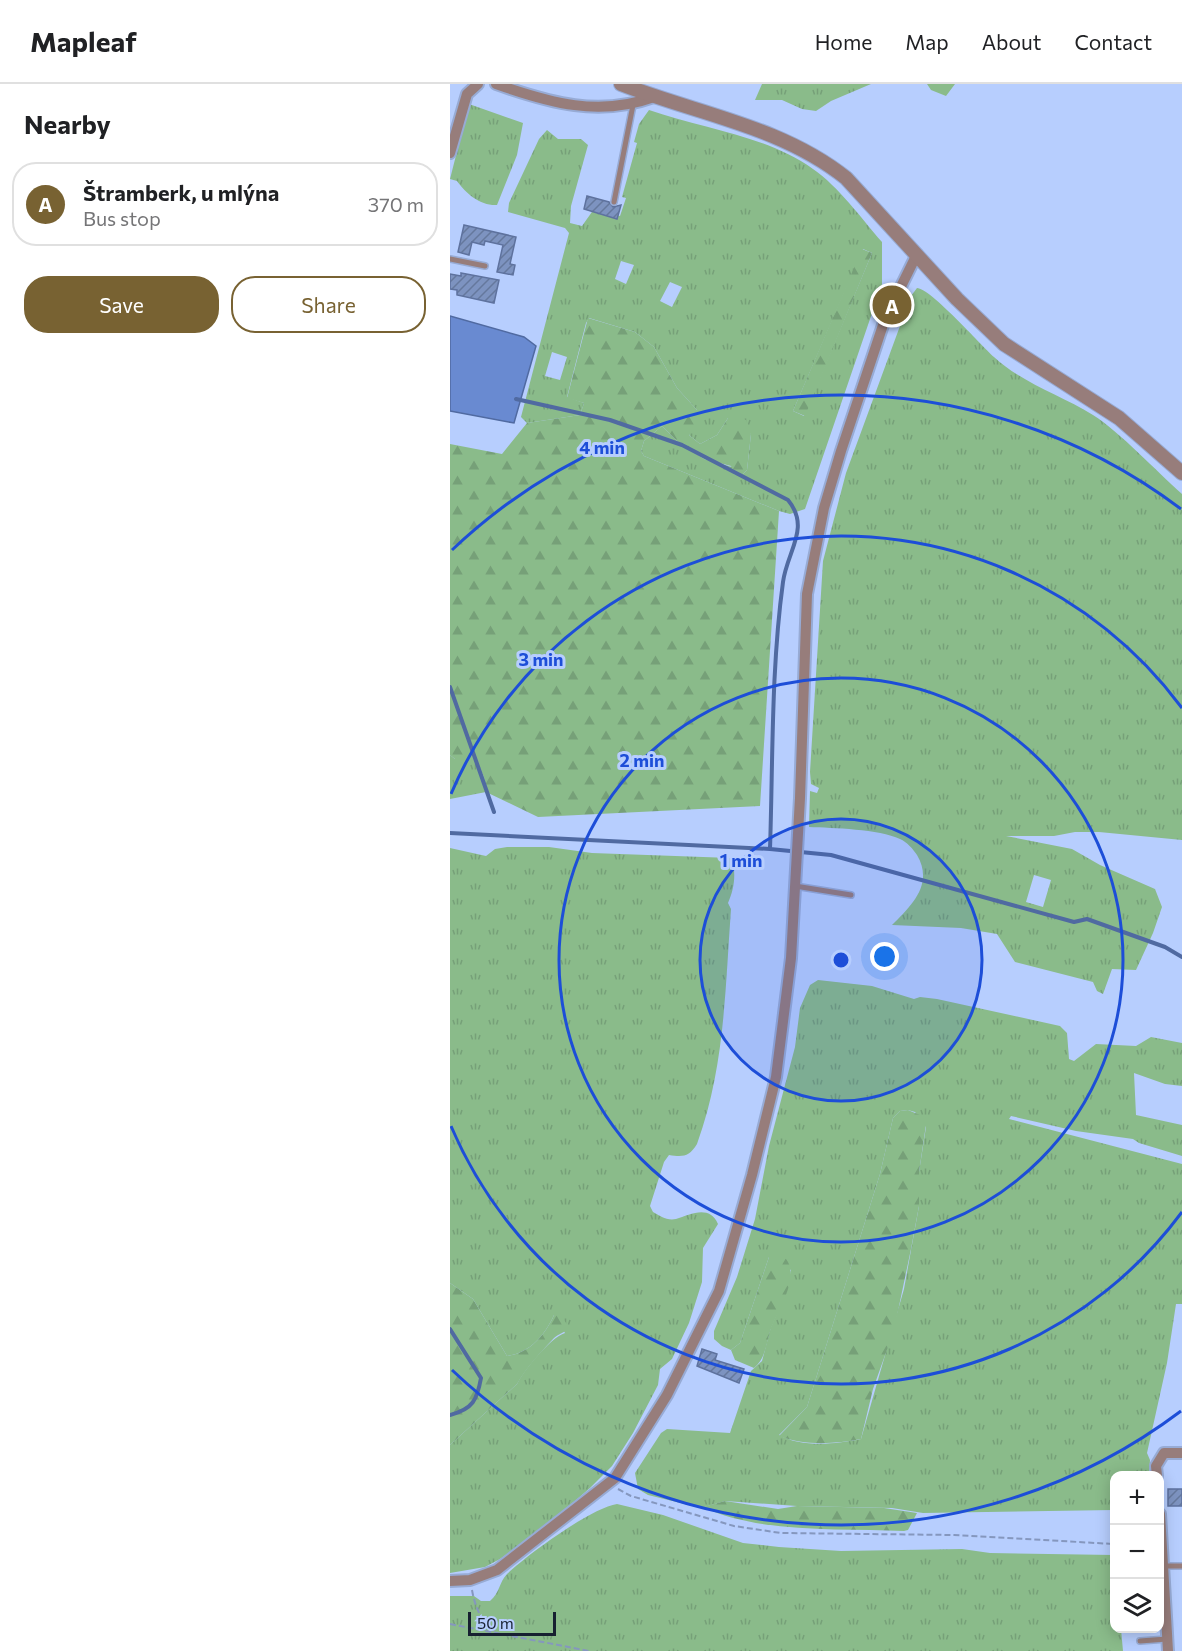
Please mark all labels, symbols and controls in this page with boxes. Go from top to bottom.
text: Mapleaf [30,24,137,58]
text: Home [815,29,872,54]
text: Map [905,29,949,54]
text: About [982,29,1041,54]
text: Contact [1074,29,1152,54]
text: Nearby [24,108,111,139]
text: Štramberk, u mlýna [83,179,279,206]
text: A [38,192,53,216]
text: 370 m [368,192,424,216]
text: Bus stop [83,206,161,230]
button: Save [24,276,219,333]
button: Share [231,276,426,333]
pin: A [872,282,912,328]
text: 4 min [579,436,625,458]
text: 3 min [518,648,564,670]
text: 2 min [620,749,664,771]
text: 1 min [720,849,762,871]
your location [870,942,899,971]
centre of rings [831,950,851,970]
map controls [1110,1471,1164,1633]
button: + [1110,1471,1164,1525]
button: − [1110,1525,1164,1579]
button: layers [1110,1579,1164,1633]
scale bar [468,1609,556,1636]
text: 50 m [477,1613,514,1632]

